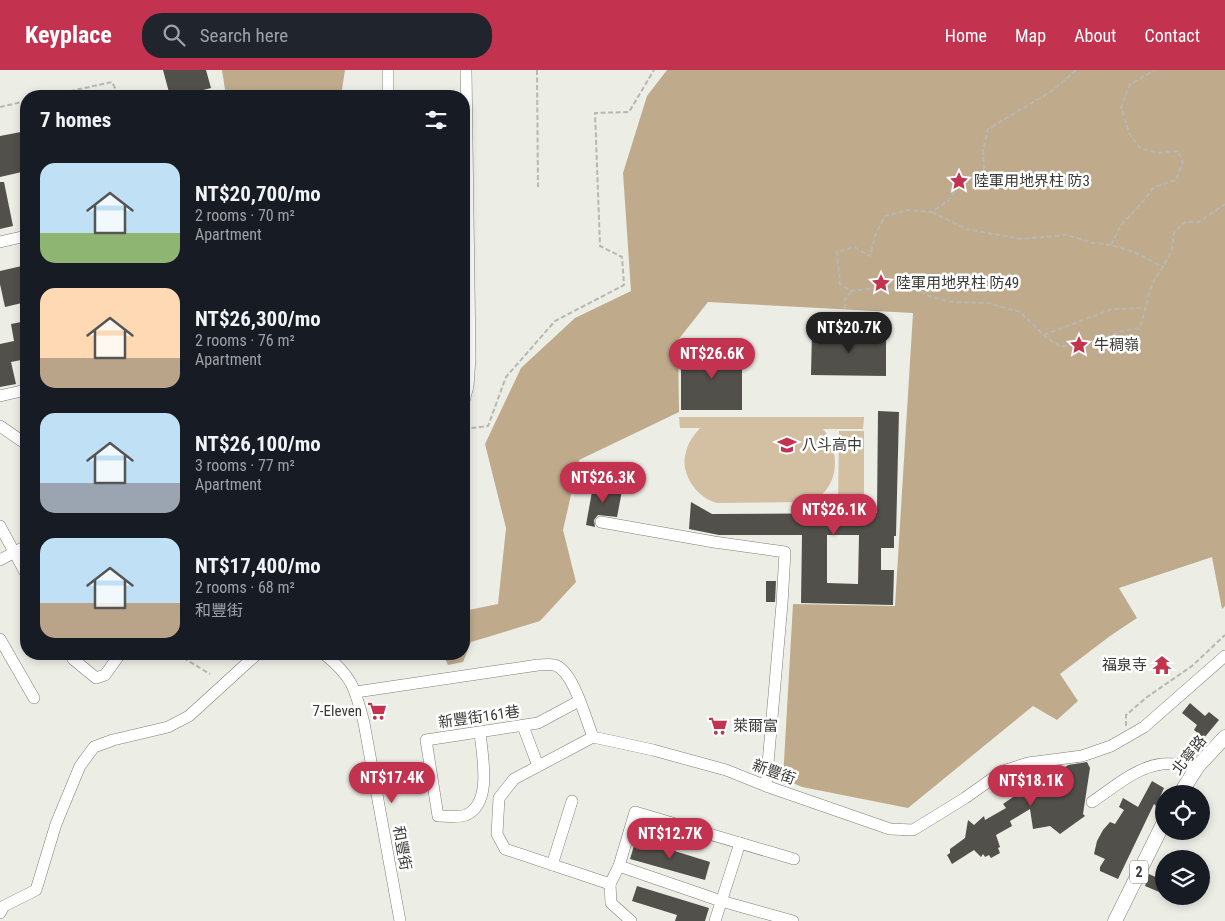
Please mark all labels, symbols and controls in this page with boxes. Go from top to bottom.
search box [142,13,492,58]
text: Keyplace [25,21,112,49]
icon: search [160,21,188,49]
text: Search here [200,24,288,47]
text: Home [945,25,987,46]
text: Map [1015,25,1046,46]
text: About [1074,25,1116,46]
text: Contact [1144,25,1200,46]
icon: filters [422,106,450,134]
text: 7 homes [40,108,111,132]
place icon: 陸軍用地界柱 防3 [948,170,970,192]
place label: 陸軍用地界柱 防3 [974,172,1090,190]
text: NT$20,700/mo [195,182,321,206]
icon: home [80,183,140,243]
text: 2 rooms · 70 m² [195,206,295,225]
text: Apartment [195,225,262,244]
place icon: 陸軍用地界柱 防49 [870,272,892,294]
place label: 陸軍用地界柱 防49 [896,274,1019,292]
text: NT$26,300/mo [195,307,321,331]
icon: home [80,308,140,368]
pin: NT$20.7K [797,312,901,354]
text: NT$20.7K [817,318,881,337]
text: 2 rooms · 76 m² [195,331,295,350]
place icon: 牛稠嶺 [1068,334,1090,356]
place label: 牛稠嶺 [1094,336,1139,354]
pin: NT$26.6K [660,338,764,380]
text: NT$26.6K [680,344,744,363]
text: Apartment [195,350,262,369]
text: NT$26,100/mo [195,432,321,456]
icon: home [80,433,140,493]
school or university icon: 八斗高中 [776,434,798,456]
place label: 八斗高中 [802,436,862,454]
text: 3 rooms · 77 m² [195,456,295,475]
pin: NT$26.3K [551,462,655,504]
text: NT$26.3K [571,468,635,487]
text: Apartment [195,475,262,494]
pin: NT$26.1K [782,494,886,536]
text: NT$26.1K [802,500,866,519]
text: NT$17,400/mo [195,554,321,578]
icon: home [80,558,140,618]
text: 2 rooms · 68 m² [195,578,295,597]
text: 和豐街 [195,601,243,620]
temple icon: 福泉寺 [1151,654,1173,676]
place label: 福泉寺 [1102,656,1147,674]
supermarket icon: 7-Eleven [366,700,388,722]
place label: 7-Eleven [312,702,362,720]
street label: 新豐街161巷 [437,702,521,732]
supermarket icon: 萊爾富 [707,715,729,737]
place label: 萊爾富 [733,717,778,735]
street label: 北寧路 [1168,732,1210,778]
street label: 新豐街 [750,756,798,788]
pin: NT$17.4K [340,762,444,804]
pin: NT$18.1K [979,764,1083,807]
text: NT$17.4K [360,768,424,787]
text: NT$18.1K [999,771,1063,790]
map controls [1155,785,1210,905]
button: locate [1155,785,1210,840]
pin: NT$12.7K [618,818,722,860]
street label: 和豐街 [389,824,415,872]
text: NT$12.7K [638,824,702,843]
button: layers [1155,850,1210,905]
road number: 2 [1130,860,1148,884]

